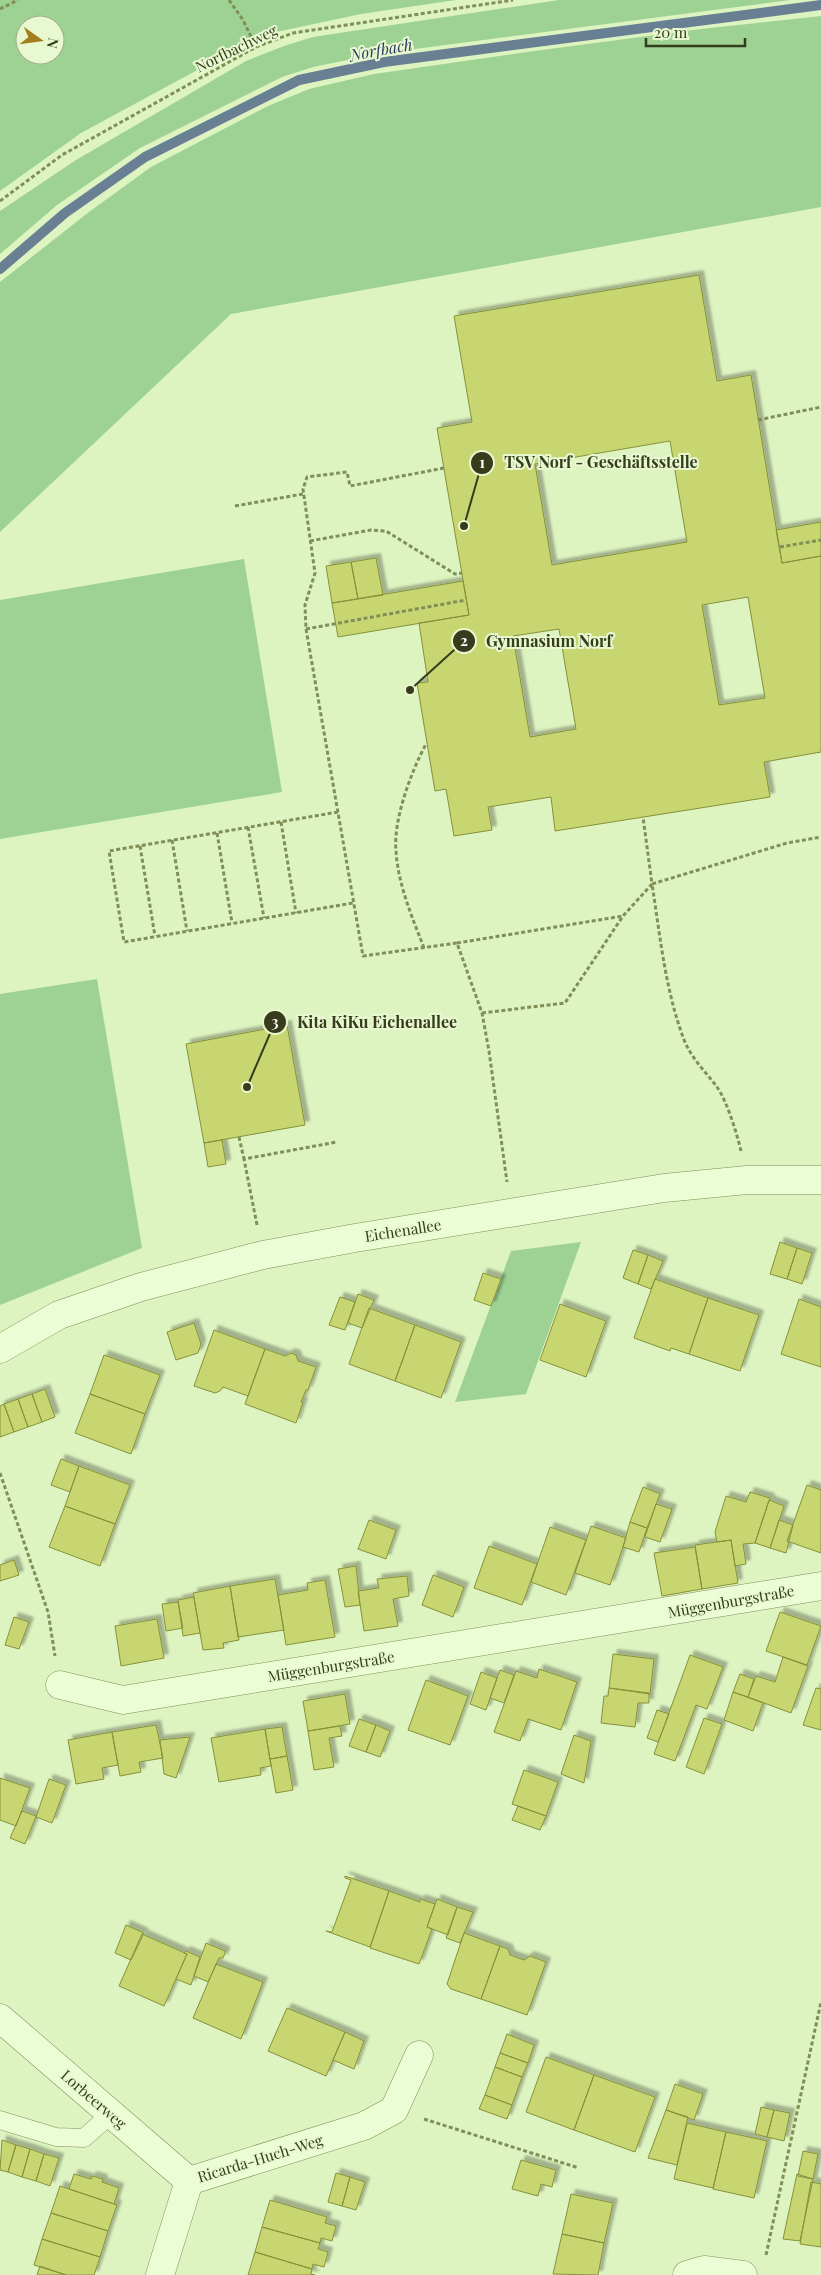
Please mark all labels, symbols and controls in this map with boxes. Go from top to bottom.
north arrow [15,15,65,65]
scale bar [646,15,745,47]
street label: Norfbachweg [192,19,280,76]
text: 20 m [654,22,688,42]
water label: Norfbach [346,33,414,65]
text: N [43,36,64,50]
callout: TSV Norf - Geschäftsstelle [470,447,708,478]
text: TSV Norf - Geschäftsstelle [504,451,698,472]
text: 1 [479,452,485,472]
callout: Gymnasium Norf [451,626,622,657]
text: 2 [460,630,468,650]
text: Gymnasium Norf [486,630,613,651]
callout: Kita KiKu Eichenallee [262,1007,468,1038]
text: 3 [271,1011,279,1031]
text: Kita KiKu Eichenallee [297,1011,457,1032]
street label: Eichenallee [363,1214,443,1246]
street label: Müggenburgstraße [666,1580,796,1622]
street label: Müggenburgstraße [266,1646,396,1686]
street label: Lorbeerweg [57,2065,131,2133]
street label: Ricarda-Huch-Weg [195,2129,325,2187]

